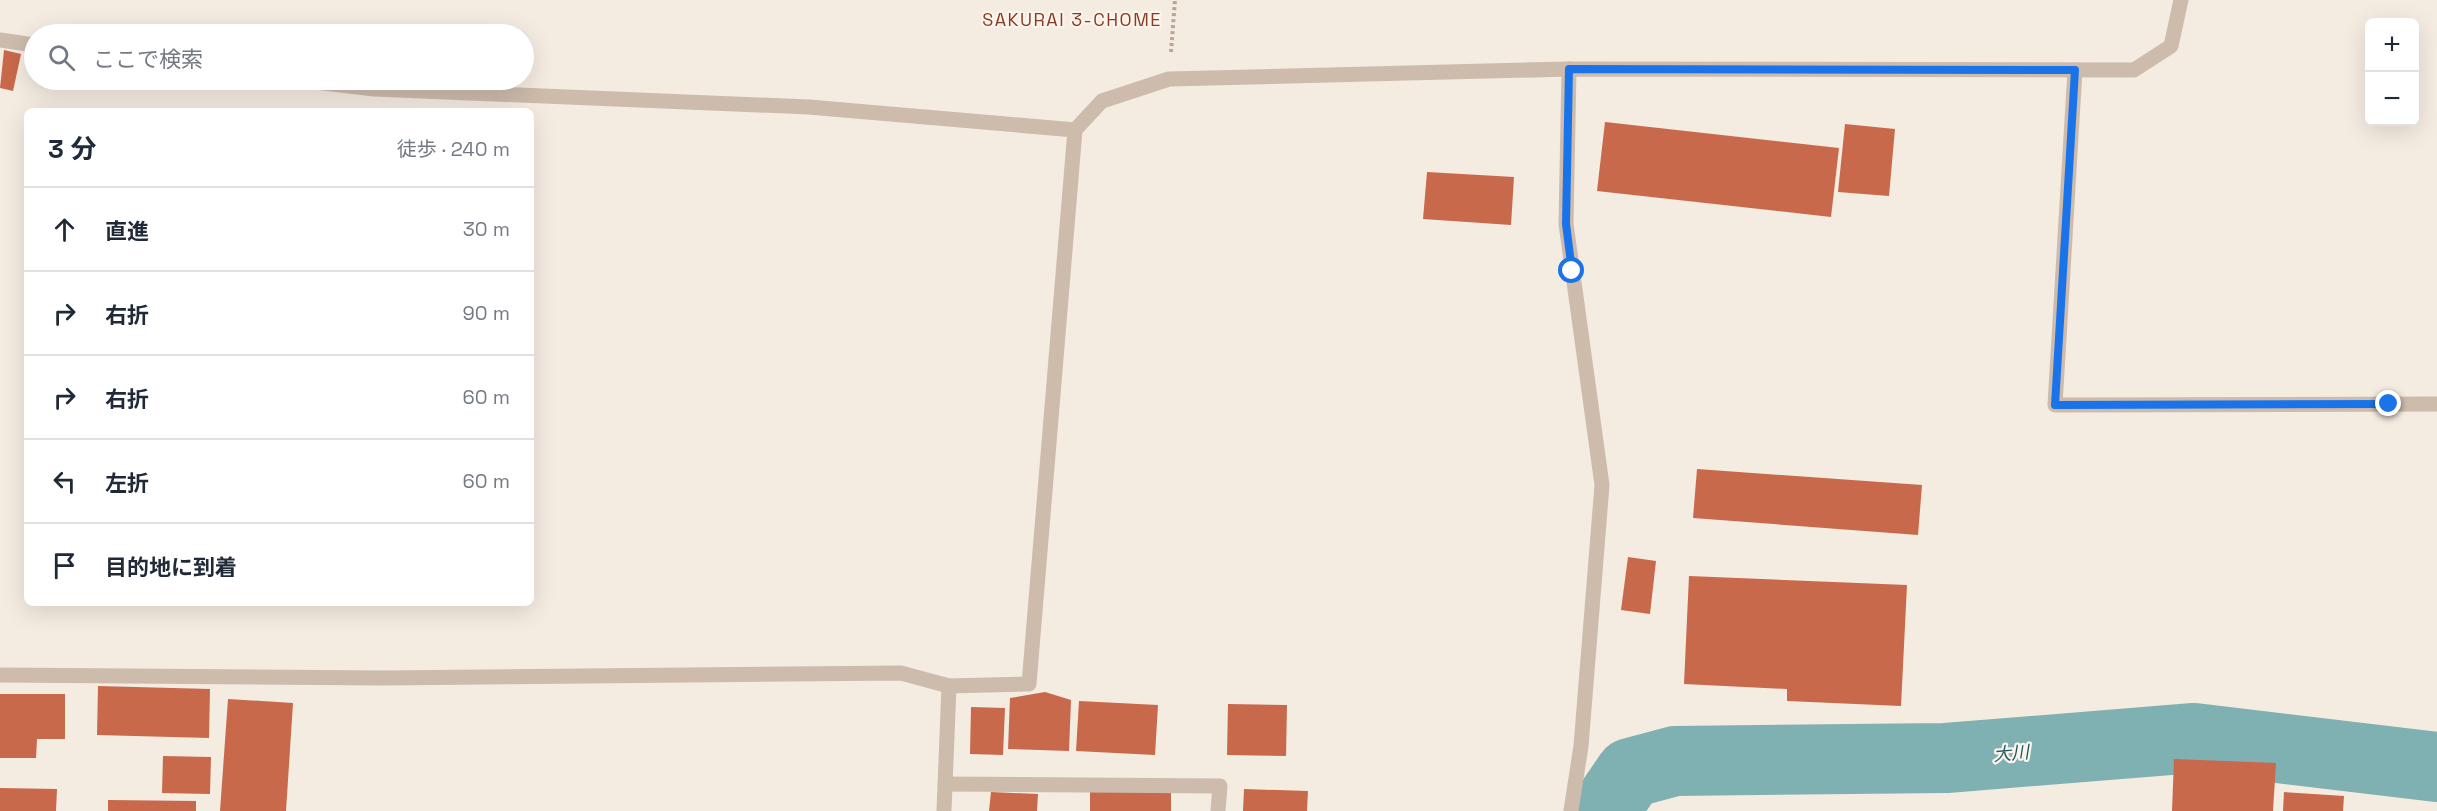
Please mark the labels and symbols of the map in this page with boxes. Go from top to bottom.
district label: SAKURAI 3-CHOME [982,8,1162,31]
route start [1558,257,1584,283]
route end [2375,390,2401,416]
water label: 大川 [1992,740,2032,766]

